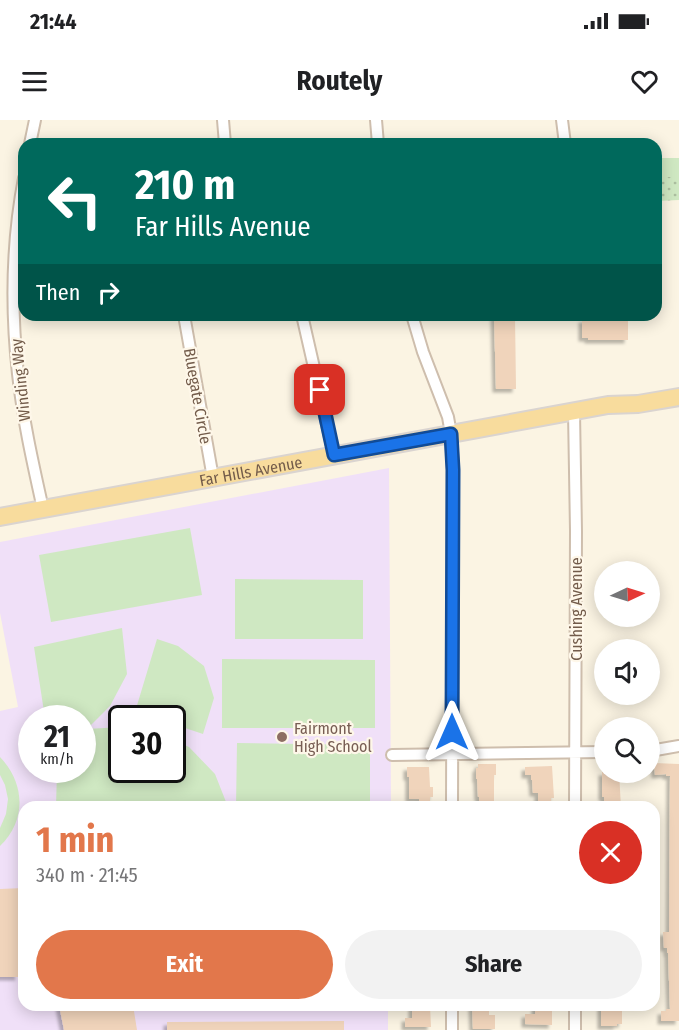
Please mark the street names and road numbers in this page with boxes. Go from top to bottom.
street label: Winding Way [7,337,34,422]
street label: Bluegate Circle [180,347,215,446]
street label: Far Hills Avenue [198,452,304,490]
street label: Cushing Avenue [567,557,586,661]

